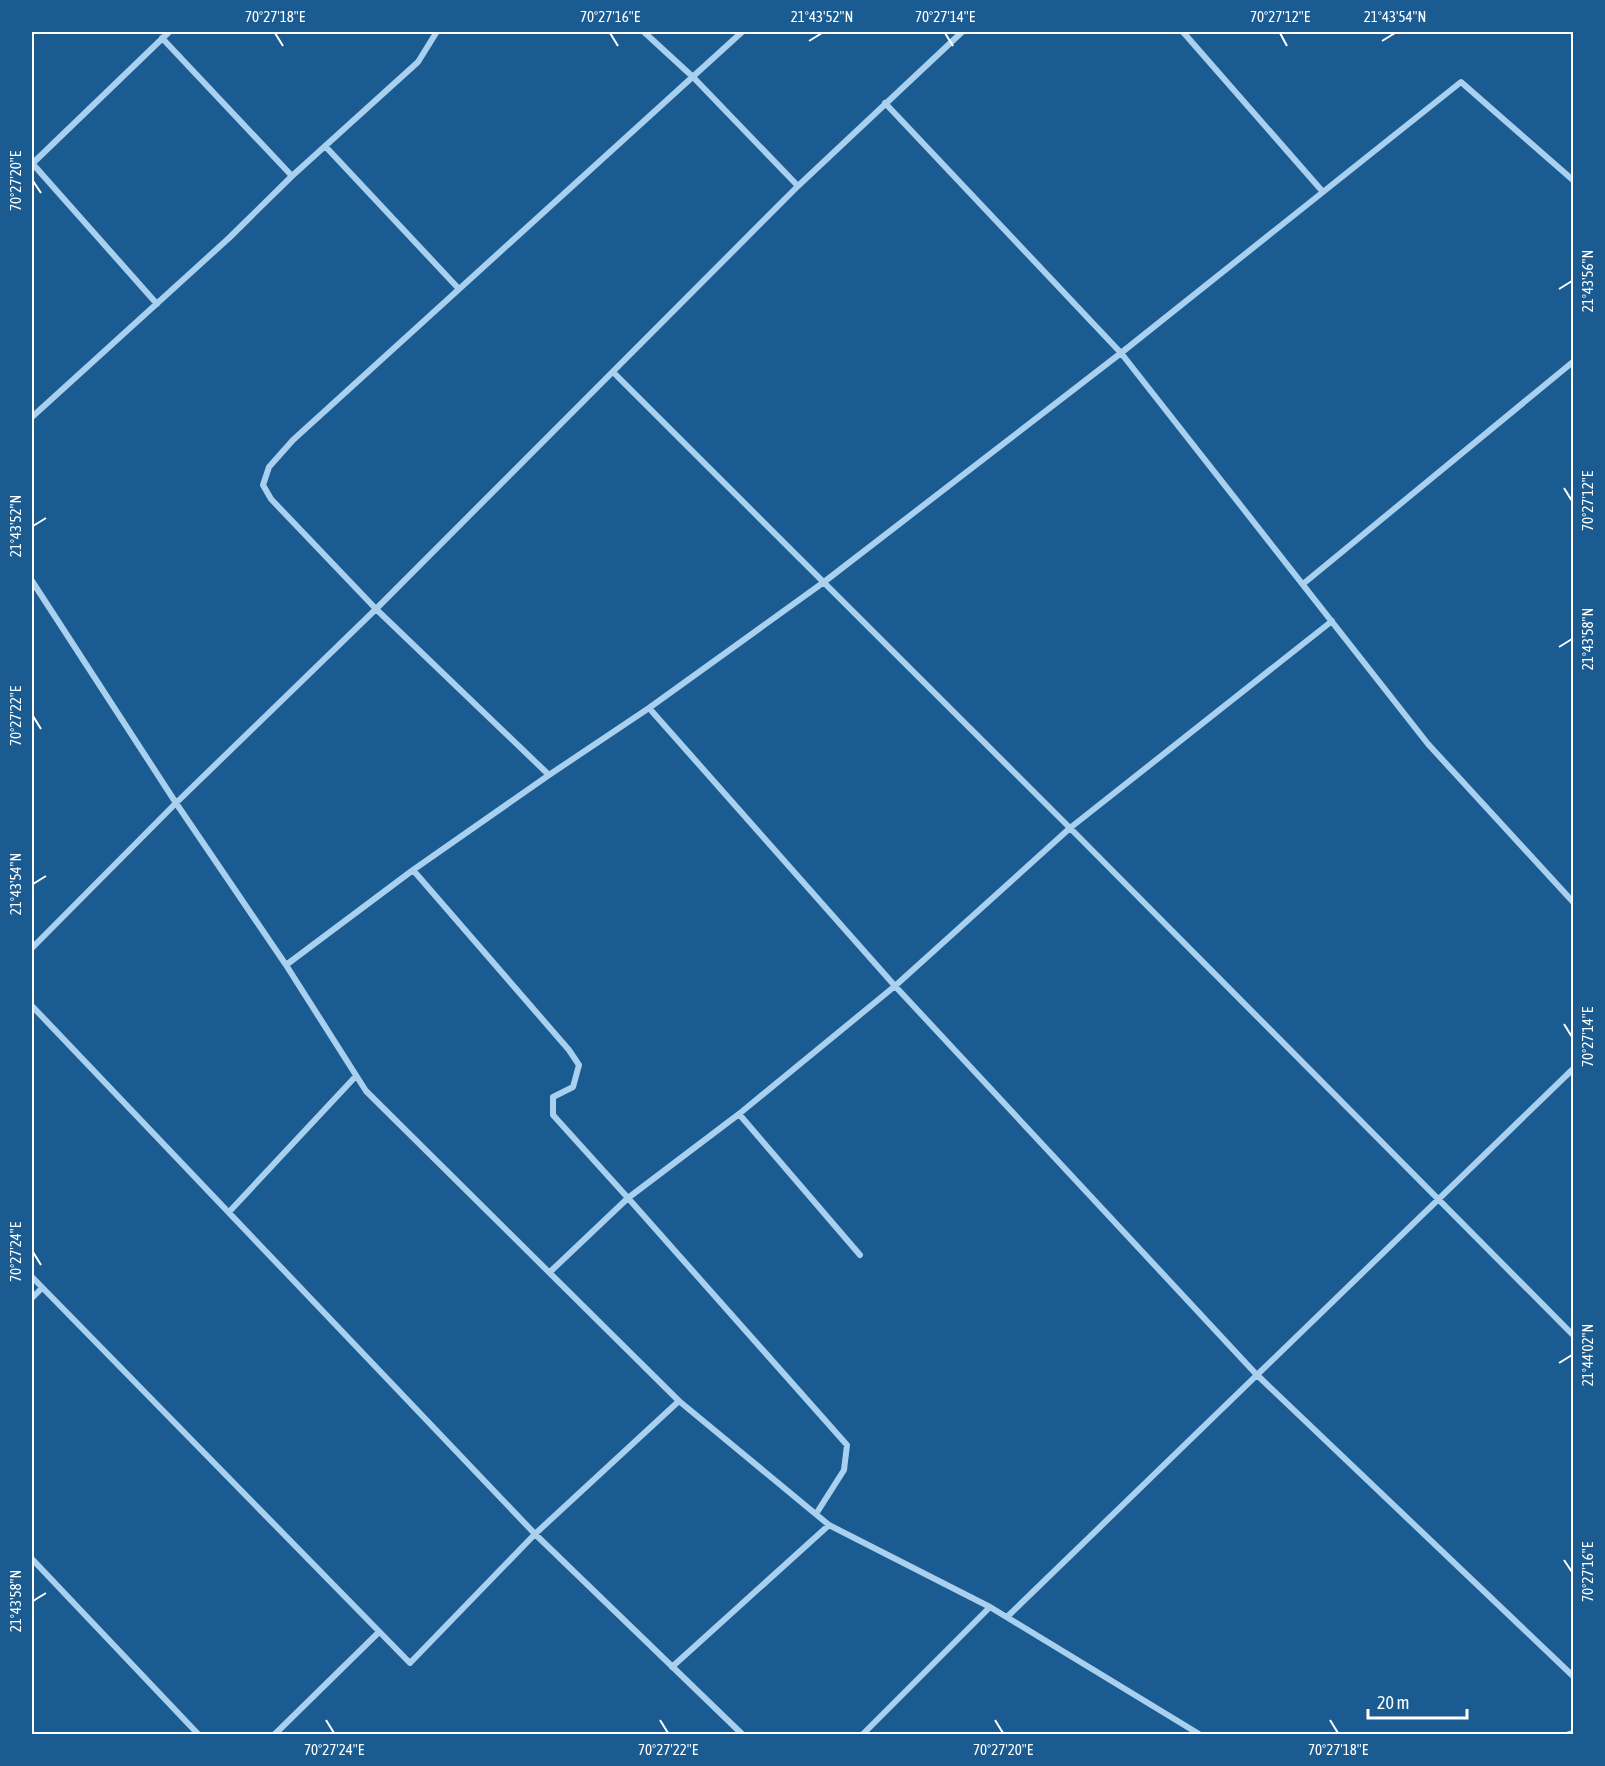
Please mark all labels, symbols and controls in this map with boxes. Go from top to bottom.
text: 70°27'18"E [245,8,306,25]
text: 70°27'16"E [580,8,641,25]
text: 21°43'52"N [791,8,853,25]
text: 70°27'14"E [915,8,976,25]
text: 70°27'12"E [1250,8,1311,25]
text: 21°43'54"N [1364,8,1426,25]
text: 70°27'20"E [7,150,24,211]
text: 21°43'56"N [1579,250,1596,312]
text: 70°27'12"E [1579,470,1596,531]
text: 21°43'52"N [7,495,24,557]
text: 21°43'58"N [1579,608,1596,670]
text: 70°27'22"E [7,685,24,746]
text: 21°43'54"N [7,853,24,915]
text: 70°27'14"E [1579,1006,1596,1067]
text: 70°27'24"E [7,1221,24,1282]
text: 21°44'02"N [1579,1324,1596,1386]
text: 70°27'16"E [1579,1541,1596,1602]
text: 21°43'58"N [7,1570,24,1632]
scale bar [1368,1682,1467,1720]
text: 20 m [1377,1692,1409,1713]
text: 70°27'24"E [304,1741,365,1758]
text: 70°27'22"E [638,1741,699,1758]
text: 70°27'20"E [973,1741,1034,1758]
text: 70°27'18"E [1308,1741,1369,1758]

